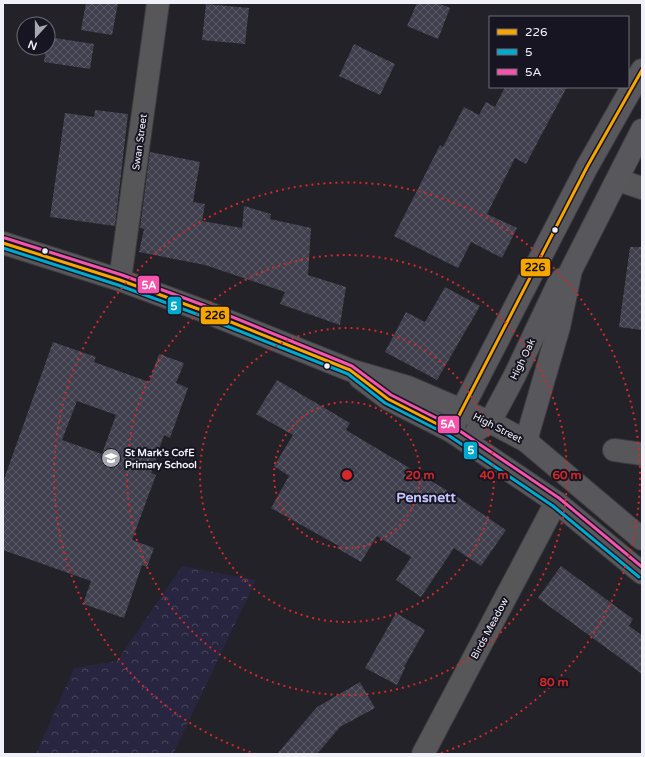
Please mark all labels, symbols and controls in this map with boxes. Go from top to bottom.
north arrow [16,16,56,56]
legend [489,16,629,88]
text: 226 [525,25,548,39]
text: N [26,37,39,53]
text: 5 [525,45,533,59]
text: 5A [525,65,542,79]
street label: Swan Street [130,113,150,171]
unlabelled marker [550,225,560,235]
unlabelled marker [40,246,50,256]
line badge: 226 [520,258,551,277]
text: 226 [525,261,545,274]
line badge: 5A [137,275,160,294]
text: 5A [141,279,157,292]
line badge: 5 [167,296,182,315]
text: 5 [171,300,178,313]
line badge: 226 [200,306,230,325]
text: 226 [205,309,225,322]
street label: High Oak [508,337,538,382]
unlabelled marker [322,361,332,371]
street label: High Street [471,410,524,445]
line badge: 5A [437,415,460,434]
text: 5A [440,418,456,431]
line badge: 5 [463,441,478,460]
text: 5 [468,444,475,457]
school or university icon: St Mark's CofE Primary School [100,447,122,469]
place label: St Mark's CofE Primary School [125,447,197,471]
centre of rings [340,468,354,482]
text: 20 m [405,468,435,482]
text: 40 m [479,468,509,482]
text: 60 m [552,468,582,482]
district label: Pensnett [396,489,456,506]
street label: Birds Meadow [469,596,511,661]
text: 80 m [539,675,569,689]

